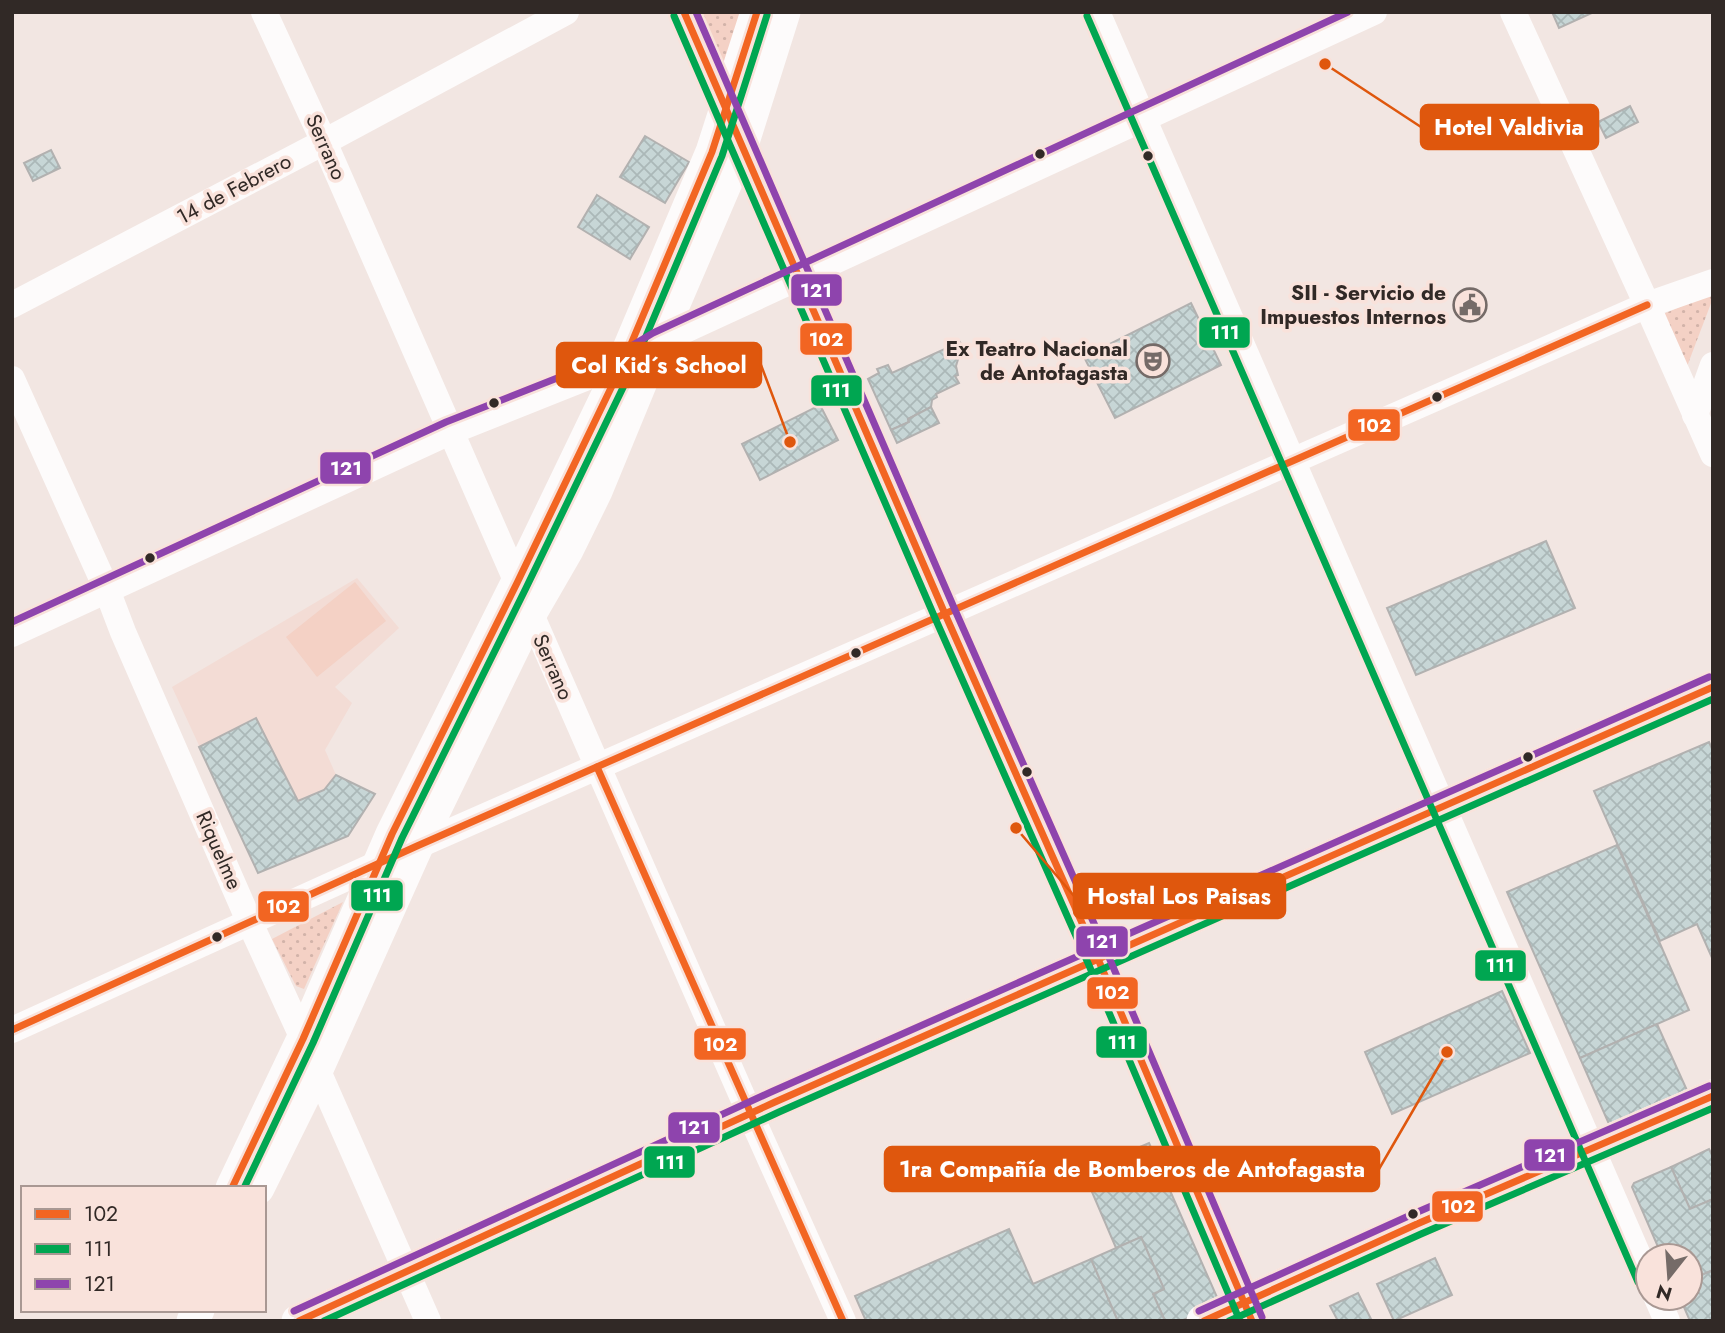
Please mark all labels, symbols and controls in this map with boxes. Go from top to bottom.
callout: Hotel Valdivia [1421,105,1598,149]
street label: Serrano [298,109,354,185]
text: Hotel Valdivia [1434,110,1584,144]
street label: 14 de Febrero [171,146,297,232]
unlabelled marker [1033,147,1047,161]
unlabelled marker [1141,149,1155,163]
line badge: 121 [790,273,843,307]
text: 121 [800,277,832,304]
place label: SII - Servicio de Impuestos Internos [1260,278,1446,332]
public building icon: SII - Servicio de Impuestos Internos [1451,286,1489,324]
line badge: 111 [1198,316,1251,349]
text: 111 [1210,319,1240,346]
line badge: 102 [799,322,853,356]
text: 102 [809,326,843,353]
place label: Ex Teatro Nacional de Antofagasta [946,334,1128,388]
theatre icon: Ex Teatro Nacional de Antofagasta [1134,342,1172,380]
callout: Col Kid´s School [557,343,761,387]
text: Col Kid´s School [571,348,747,382]
line badge: 111 [810,374,863,407]
text: 111 [821,377,851,404]
unlabelled marker [1430,390,1444,404]
unlabelled marker [487,396,501,410]
line badge: 102 [1347,408,1401,442]
text: 102 [1357,412,1391,439]
line badge: 121 [319,451,372,485]
text: 121 [330,455,362,482]
unlabelled marker [143,551,157,565]
street label: Serrano [525,629,581,705]
unlabelled marker [849,646,863,660]
unlabelled marker [1521,750,1535,764]
unlabelled marker [1020,765,1034,779]
street label: Riquelme [188,806,250,894]
callout: Hostal Los Paisas [1074,874,1285,918]
line badge: 111 [350,879,404,912]
text: Hostal Los Paisas [1087,879,1271,913]
text: 111 [362,882,392,909]
line badge: 102 [257,890,310,923]
text: 102 [266,893,300,920]
line badge: 121 [1075,925,1129,958]
text: 121 [1086,928,1118,955]
unlabelled marker [210,930,224,944]
line badge: 111 [1474,949,1527,982]
text: 111 [1485,952,1515,979]
line badge: 102 [1086,976,1139,1010]
text: 102 [1095,979,1129,1006]
line badge: 111 [1095,1025,1148,1059]
line badge: 102 [693,1027,747,1061]
text: 111 [1107,1029,1137,1056]
text: 102 [703,1031,737,1058]
line badge: 121 [667,1111,721,1144]
text: 121 [678,1114,710,1141]
line badge: 121 [1523,1138,1576,1172]
text: 121 [1534,1142,1566,1169]
line badge: 111 [643,1145,696,1179]
callout: 1ra Compañía de Bomberos de Antofagasta [885,1147,1379,1191]
text: 111 [655,1149,685,1176]
text: 1ra Compañía de Bomberos de Antofagasta [899,1152,1365,1186]
legend [21,1186,266,1312]
line badge: 102 [1431,1190,1484,1223]
text: 102 [1441,1193,1475,1220]
text: 102 [84,1199,118,1229]
unlabelled marker [1406,1207,1420,1221]
text: 111 [84,1234,112,1264]
north arrow [1634,1242,1704,1312]
text: 121 [84,1269,115,1299]
text: N [1653,1278,1675,1308]

